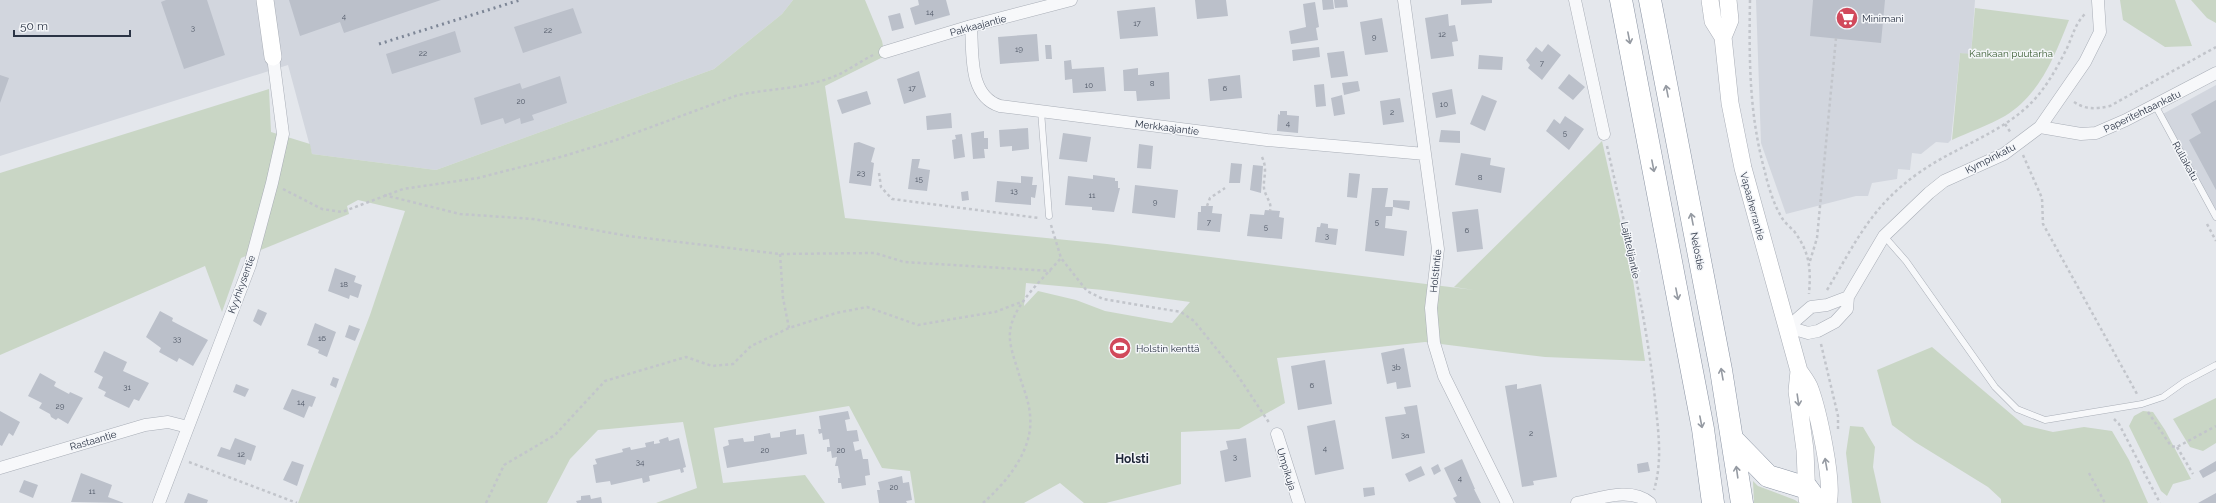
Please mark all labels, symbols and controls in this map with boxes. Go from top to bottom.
supermarket icon: Minimani [1834,5,1860,31]
house number: 14 [926,7,935,17]
house number: 4 [342,11,347,21]
scale bar [14,12,130,38]
street label: Pakkaajantie [949,13,1008,38]
place label: Minimani [1862,13,1904,24]
house number: 17 [1133,18,1142,28]
text: 50 m [20,19,48,33]
house number: 3 [191,23,195,33]
house number: 22 [544,25,552,35]
house number: 12 [1438,29,1446,39]
one-way arrow [1625,31,1633,44]
house number: 9 [1372,32,1377,42]
house number: 19 [1015,44,1023,54]
house number: 22 [419,48,427,58]
park label: Kankaan puutarha [1969,48,2053,59]
house number: 7 [1540,58,1545,68]
house number: 8 [1150,78,1155,88]
house number: 10 [1085,80,1093,90]
house number: 17 [908,83,917,93]
house number: 6 [1223,83,1228,93]
one-way arrow [1663,85,1671,98]
street label: Paperitehtaankatu [2102,88,2183,135]
house number: 20 [516,96,526,106]
house number: 10 [1440,99,1448,109]
house number: 2 [1390,107,1394,117]
street label: Merkkaajantie [1134,118,1200,137]
house number: 4 [1286,118,1291,128]
house number: 5 [1563,128,1568,138]
street label: Rullakatu [2170,140,2201,183]
street label: Kympinkatu [1963,141,2017,176]
one-way arrow [1649,159,1657,172]
house number: 23 [857,168,865,178]
street label: Vapaaherrantie [1738,171,1767,242]
house number: 8 [1478,172,1483,182]
house number: 15 [915,174,924,184]
house number: 13 [1010,186,1018,196]
house number: 11 [1089,190,1096,200]
house number: 9 [1153,197,1158,207]
one-way arrow [1687,213,1695,226]
house number: 7 [1207,217,1212,227]
house number: 5 [1375,217,1380,227]
street label: Lajittelijantie [1619,221,1642,280]
house number: 5 [1264,222,1269,232]
house number: 6 [1465,225,1470,235]
house number: 3 [1325,231,1329,241]
street label: Nelostie [1688,231,1707,271]
street label: Holstintie [1428,249,1443,293]
street label: Kyyhkysentie [226,253,257,315]
house number: 18 [340,279,348,289]
one-way arrow [1673,287,1681,300]
house number: 16 [318,333,326,343]
house number: 33 [173,334,181,344]
sports icon: Holstin kenttä [1107,335,1133,361]
place label: Holstin kenttä [1136,343,1200,354]
house number: 3b [1391,362,1401,372]
one-way arrow [1717,368,1725,381]
house number: 6 [1310,380,1315,390]
house number: 31 [123,382,131,392]
one-way arrow [1794,393,1802,406]
house number: 14 [297,397,306,407]
house number: 29 [56,401,65,411]
one-way arrow [1698,415,1706,428]
house number: 2 [1529,428,1533,438]
street label: Rastaantie [68,429,118,452]
house number: 3a [1401,430,1409,440]
house number: 4 [1323,443,1328,453]
house number: 20 [760,445,770,455]
house number: 20 [836,445,846,455]
street label: Umpikuja [1275,447,1298,492]
house number: 12 [237,449,245,459]
district label: Holsti [1115,452,1149,466]
house number: 3 [1233,452,1237,462]
house number: 34 [636,457,645,467]
one-way arrow [1822,458,1830,471]
one-way arrow [1734,466,1741,479]
house number: 4 [1458,473,1463,483]
house number: 20 [889,482,899,492]
house number: 11 [89,486,96,496]

